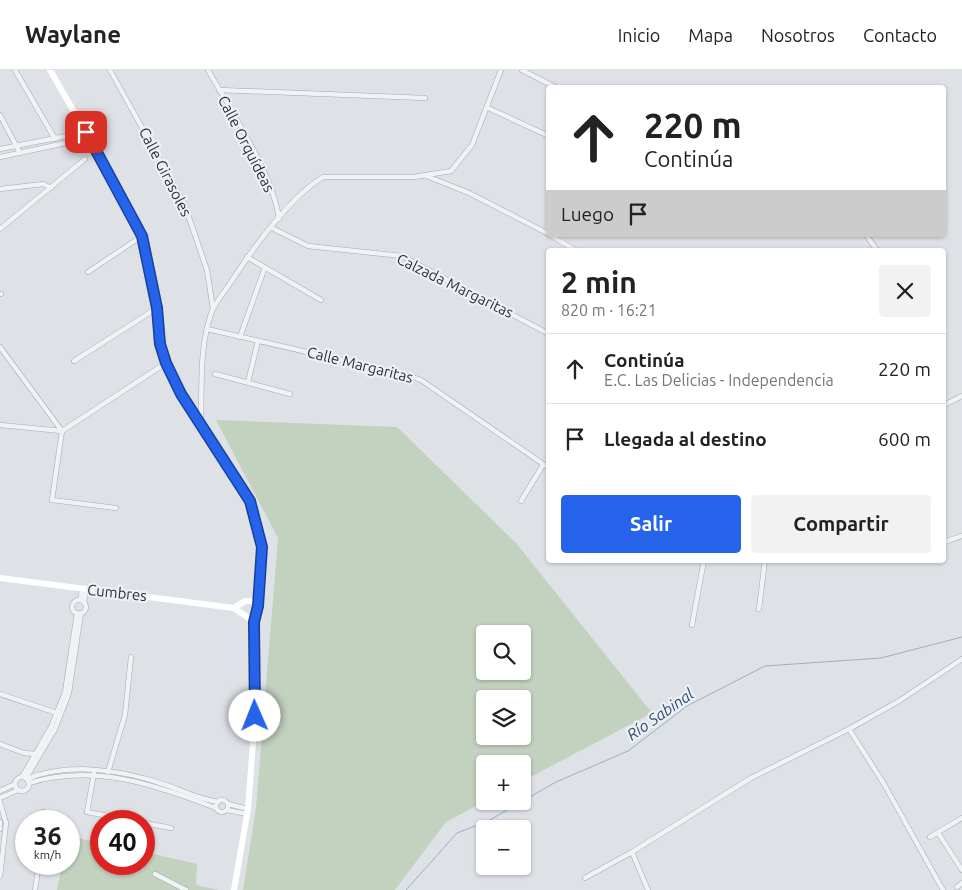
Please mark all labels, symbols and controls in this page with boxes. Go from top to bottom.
text: Waylane [25,21,121,48]
text: Inicio [618,25,660,45]
text: Mapa [688,25,733,45]
text: Nosotros [761,25,835,45]
text: Contacto [863,25,937,45]
street label: Calle Orquídeas [215,93,278,195]
icon: ahead [561,105,626,170]
text: 220 m [644,105,742,145]
pin [65,111,107,153]
icon: arrive [72,118,100,146]
street label: Calle Girasoles [136,124,195,219]
text: Continúa [644,146,733,171]
icon: arrive [624,200,652,228]
text: Luego [561,203,614,225]
street label: Calzada Margaritas [394,250,516,321]
text: 2 min [561,265,637,299]
button: close [879,265,931,317]
text: 820 m · 16:21 [561,301,657,319]
street label: Calle Margaritas [305,343,415,386]
text: Continúa [604,349,685,371]
icon: ahead [561,355,589,383]
text: 220 m [878,358,931,380]
text: E.C. Las Delicias - Independencia [604,371,834,389]
icon: arrive [561,425,589,453]
text: Llegada al destino [604,428,767,450]
text: 600 m [878,428,931,450]
button: Salir [561,495,741,553]
button: Compartir [751,495,931,553]
street label: Cumbres [86,581,148,604]
map controls [476,625,531,875]
button: search [476,625,531,680]
water label: Río Sabinal [623,684,697,744]
position arrow [228,689,280,741]
button: layers [476,690,531,745]
button: + [476,755,531,810]
speed limit sign: 40 [90,810,155,875]
button: − [476,820,531,875]
text: 36 [33,822,62,850]
text: km/h [34,848,61,861]

